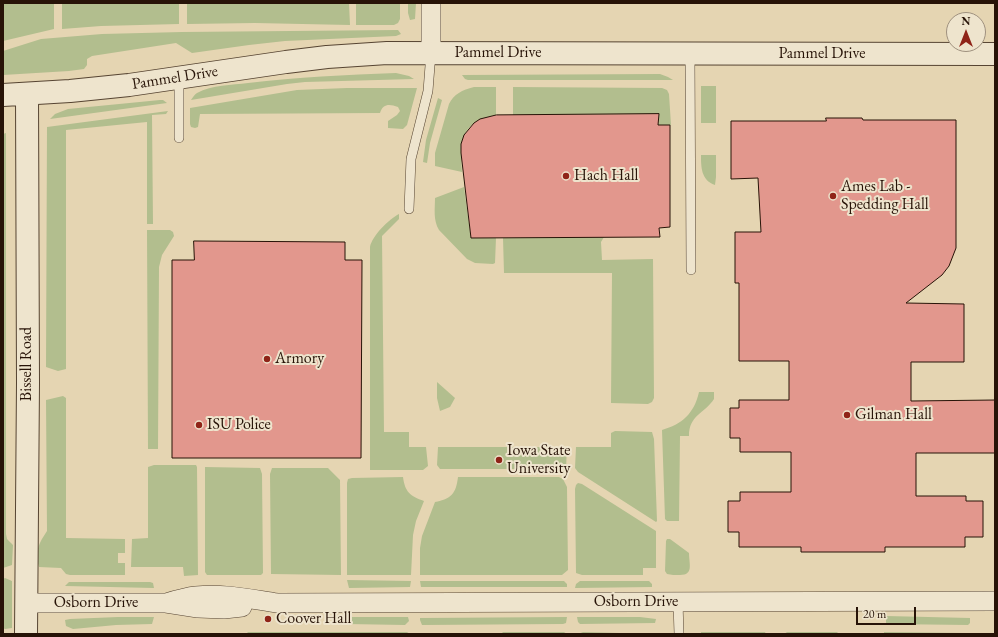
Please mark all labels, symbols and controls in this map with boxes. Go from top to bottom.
north arrow [946,12,986,52]
text: N [962,14,970,28]
street label: Pammel Drive [455,43,541,63]
street label: Pammel Drive [779,44,865,64]
street label: Pammel Drive [131,62,219,94]
place label: Hach Hall [574,166,638,186]
marker: Hach Hall [561,171,571,181]
place label: Ames Lab - Spedding Hall [841,177,929,215]
marker: Ames Lab - Spedding Hall [828,191,838,201]
street label: Bissell Road [17,327,37,401]
place label: Armory [275,349,324,369]
marker: Armory [262,354,272,364]
place label: Gilman Hall [855,405,932,425]
marker: Gilman Hall [842,410,852,420]
place label: ISU Police [207,415,271,435]
marker: ISU Police [194,420,204,430]
place label: Iowa State University [507,441,571,479]
marker: Iowa State University [494,455,504,465]
street label: Osborn Drive [594,592,678,612]
street label: Osborn Drive [54,593,138,613]
scale bar [858,599,918,625]
text: 20 m [863,606,886,622]
place label: Coover Hall [276,609,351,629]
marker: Coover Hall [263,614,273,624]

